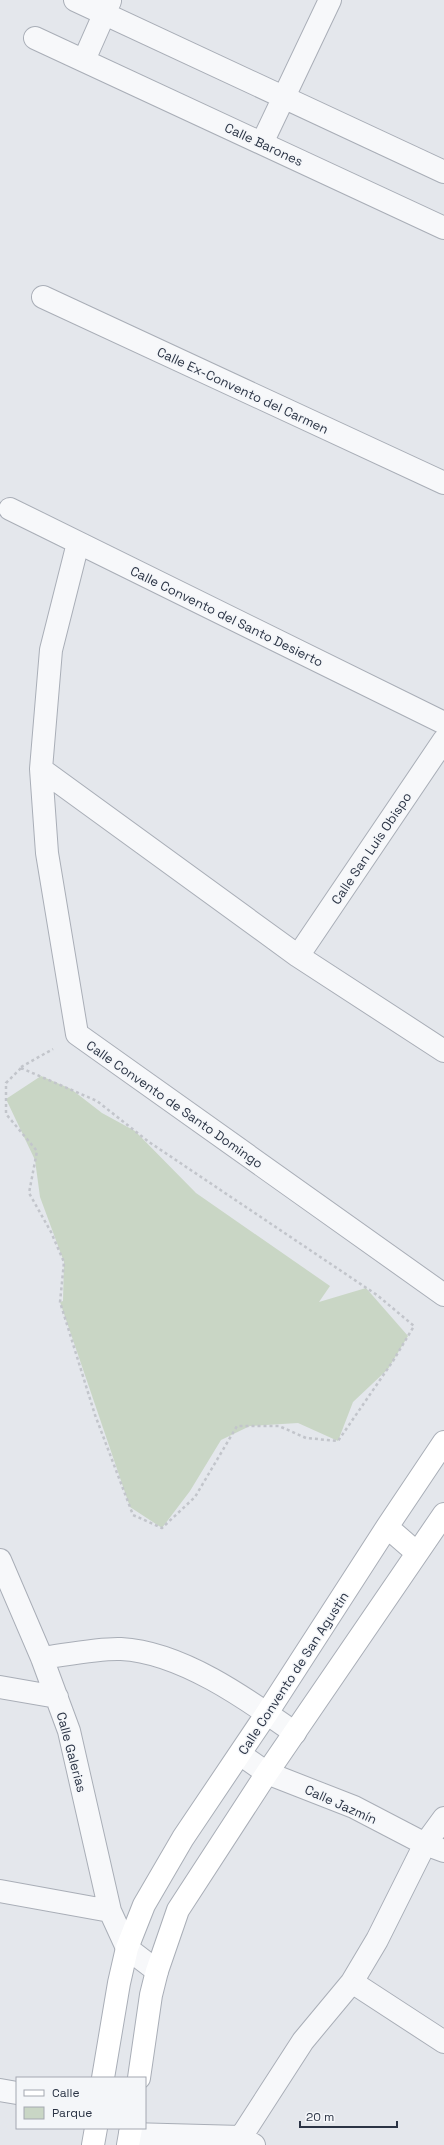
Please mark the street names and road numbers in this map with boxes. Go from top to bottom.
street label: Calle Barones [222,119,306,170]
street label: Calle Ex-Convento del Carmen [154,343,331,438]
street label: Calle Convento del Santo Desierto [128,562,326,671]
street label: Calle San Luis Obispo [327,789,415,908]
street label: Calle Convento de Santo Domingo [83,1037,266,1172]
street label: Calle Convento de San Agustin [234,1589,353,1758]
street label: Calle Galerias [53,1710,90,1794]
street label: Calle Jazmín [302,1781,380,1828]

